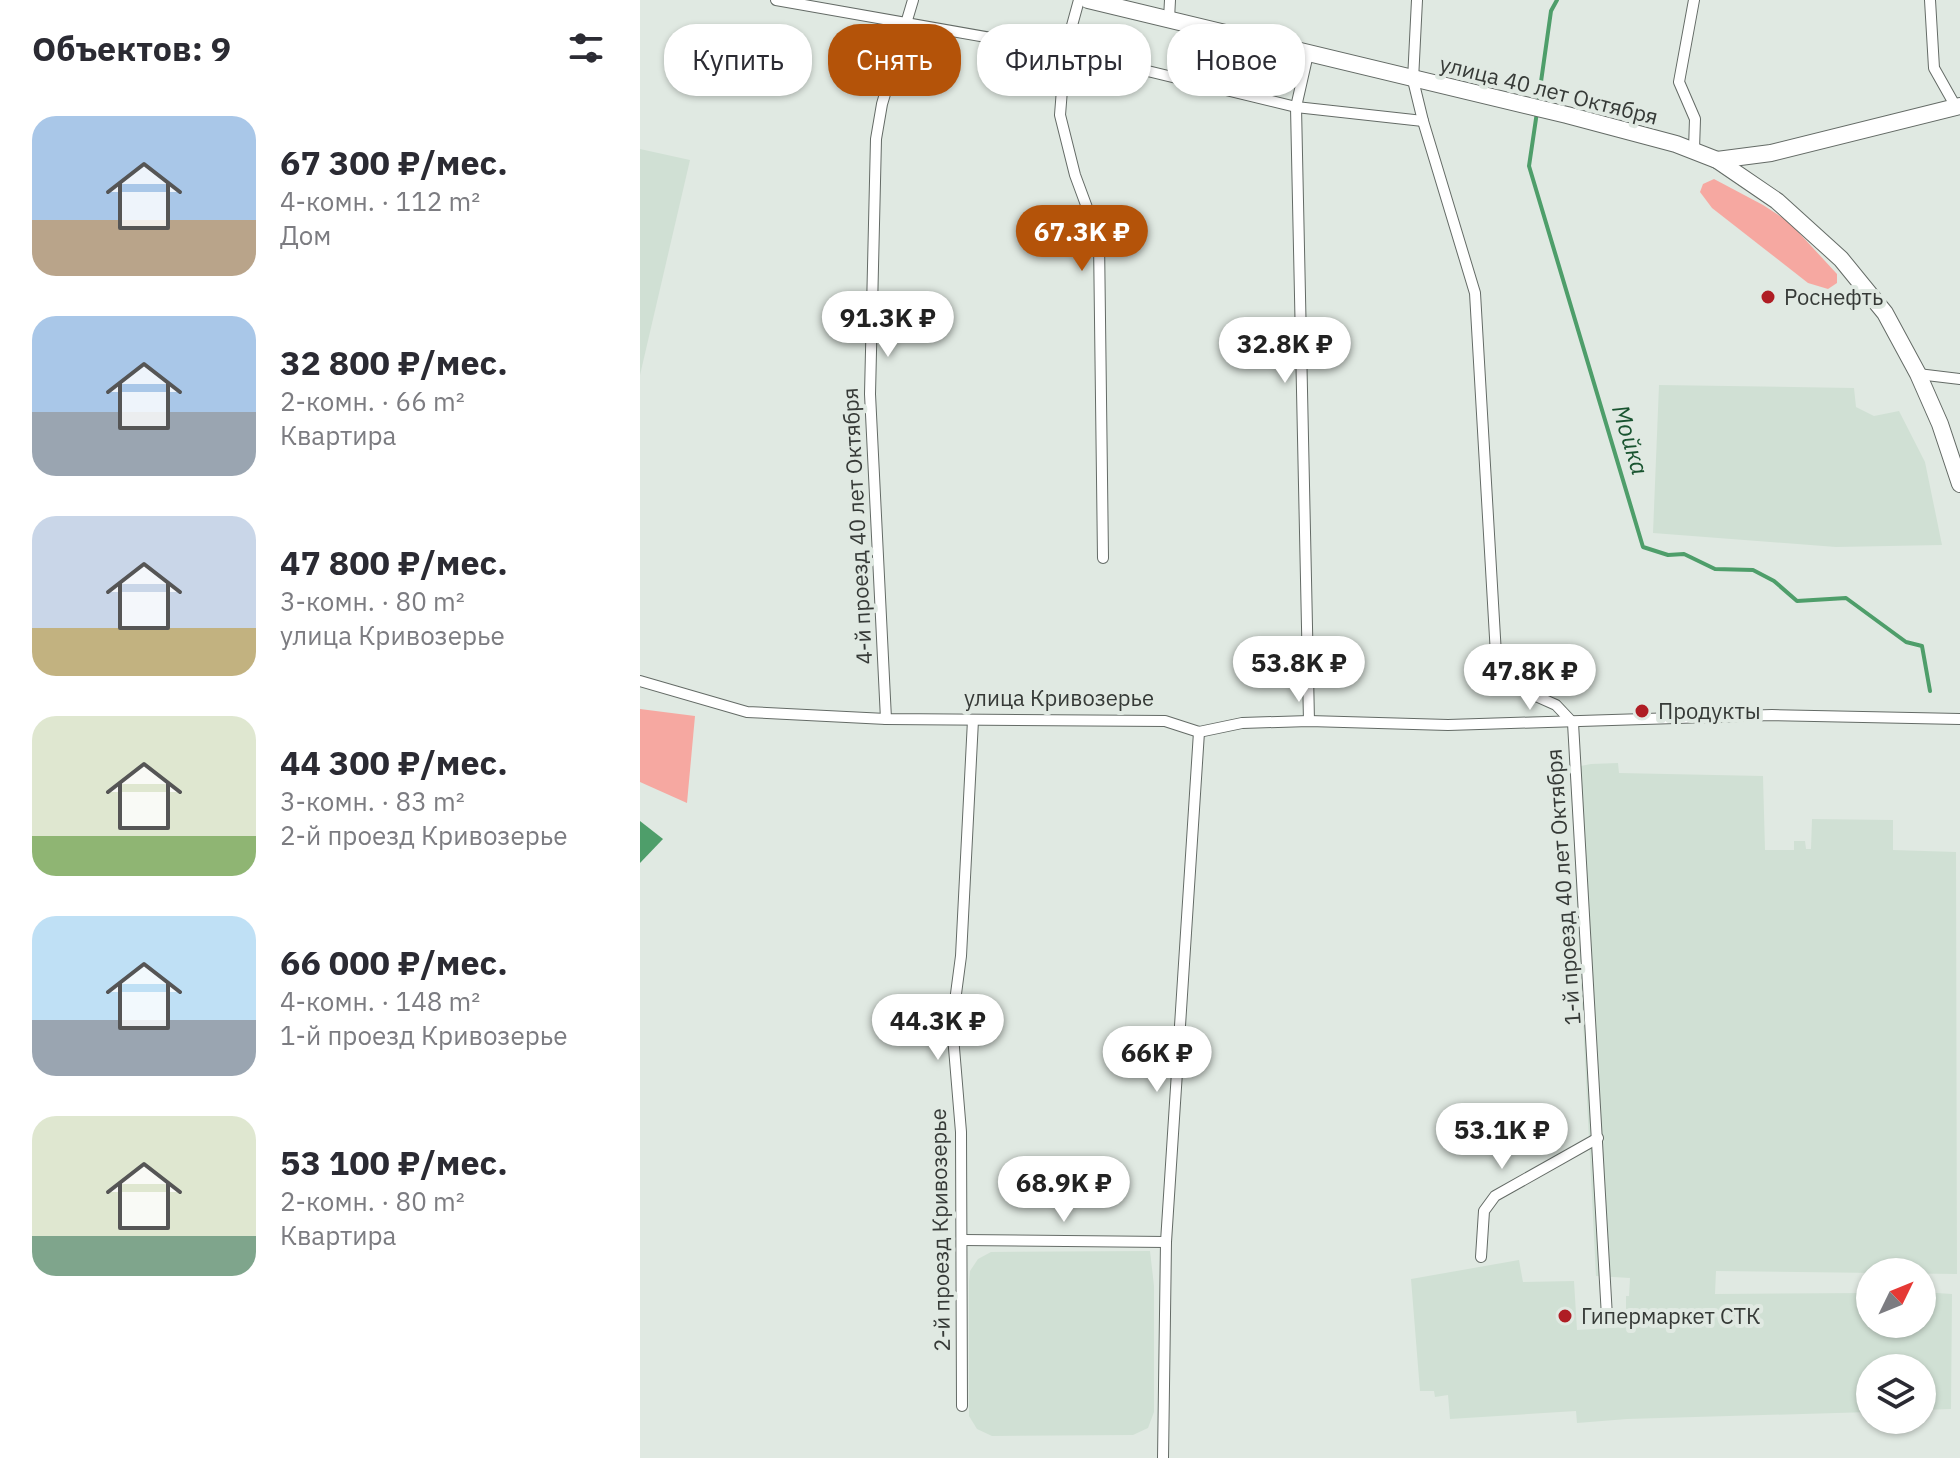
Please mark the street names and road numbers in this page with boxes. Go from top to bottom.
street label: улица 40 лет Октября [1437,48,1661,131]
street label: 4-й проезд 40 лет Октября [835,387,878,665]
street label: улица Кривозерье [964,683,1154,712]
street label: 1-й проезд 40 лет Октября [1538,748,1587,1026]
street label: 2-й проезд Кривозерье [923,1108,956,1352]

